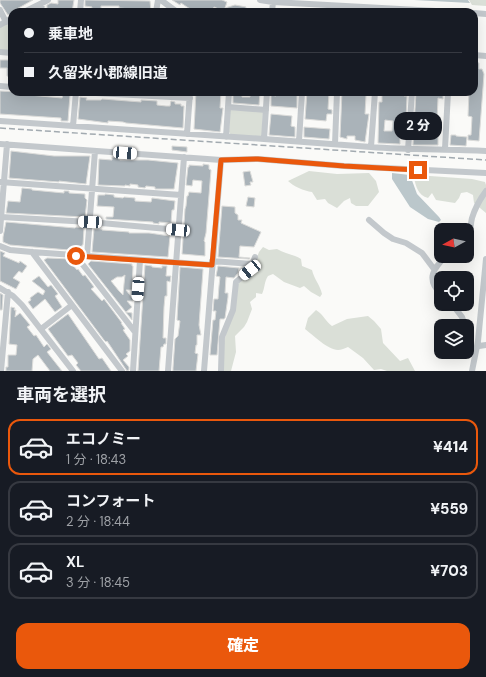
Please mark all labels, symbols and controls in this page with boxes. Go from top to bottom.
text: 乗車地 [48,24,93,44]
text: 久留米小郡線旧道 [48,63,168,83]
callout: 2 分 [394,112,442,140]
text: 2 分 [406,117,430,134]
car [113,146,137,160]
route end [409,161,427,179]
car [78,215,102,229]
car [166,223,190,237]
north arrow [434,223,474,263]
map controls [434,223,474,359]
route start [67,247,85,265]
car [237,258,263,282]
button: locate [434,271,474,311]
car [131,277,145,301]
button: layers [434,319,474,359]
text: 車両を選択 [16,383,106,407]
icon: car [18,429,54,465]
text: エコノミー [66,429,141,449]
text: ¥414 [433,437,468,457]
text: 1 分 · 18:43 [66,451,126,468]
icon: car [18,491,54,527]
text: コンフォート [66,491,156,511]
text: ¥559 [430,499,468,519]
text: 2 分 · 18:44 [66,513,130,530]
text: XL [66,552,84,572]
icon: car [18,553,54,589]
text: ¥703 [430,561,468,581]
text: 3 分 · 18:45 [66,574,130,591]
button: 確定 [16,623,470,669]

